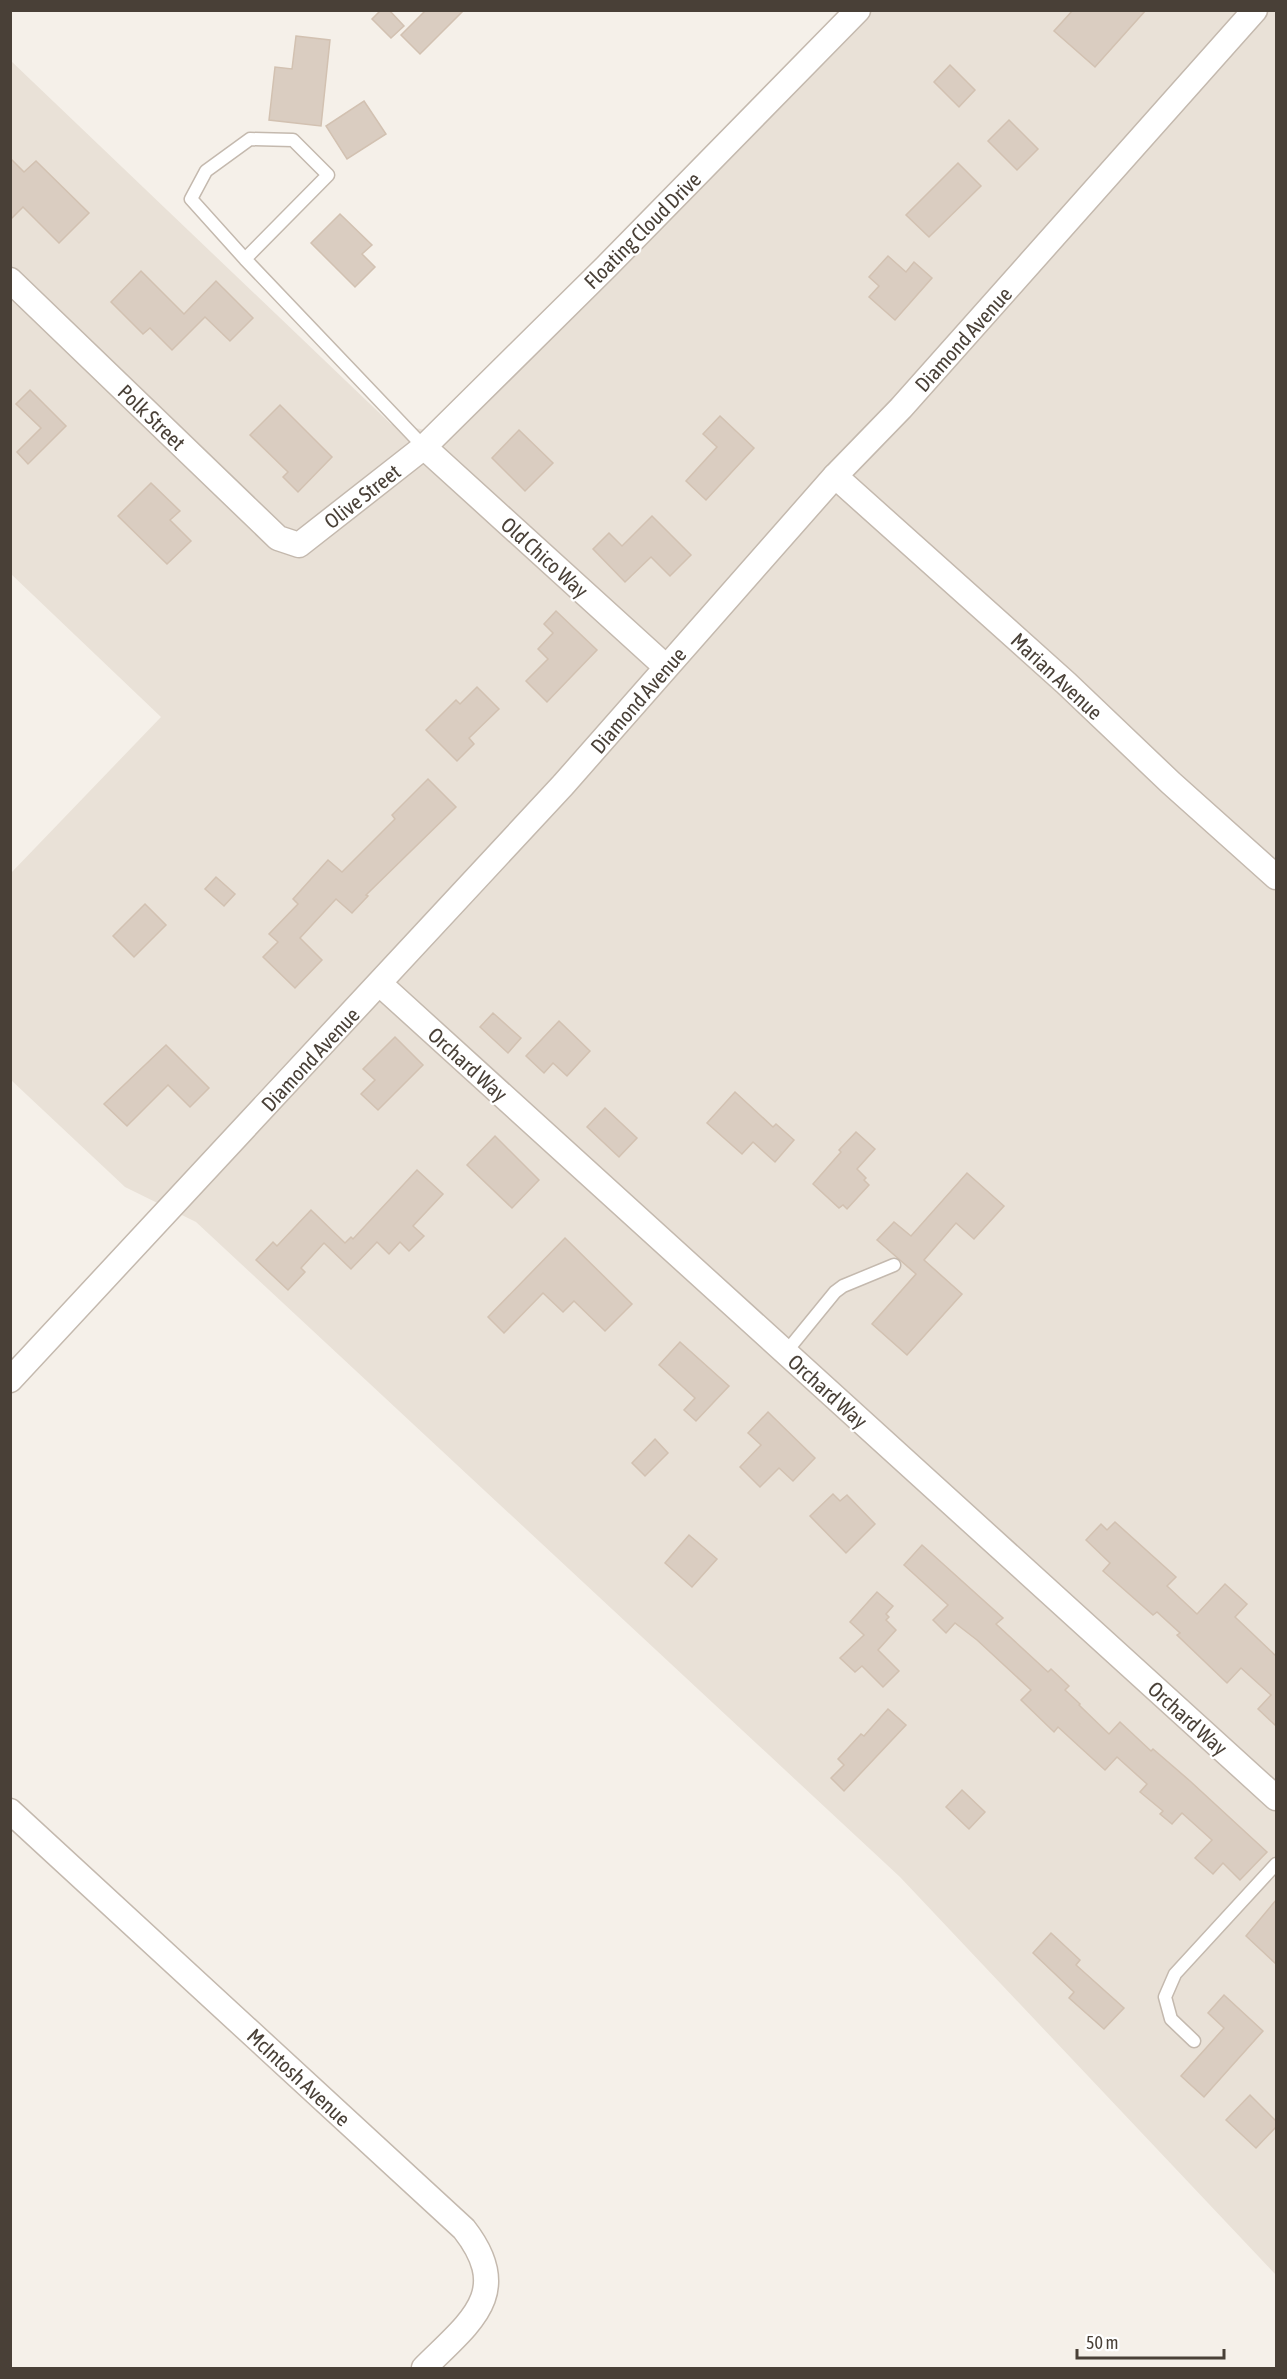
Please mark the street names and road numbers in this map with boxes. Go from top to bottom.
street label: Floating Cloud Drive [579,167,705,293]
street label: Diamond Avenue [910,282,1016,396]
street label: Polk Street [114,379,190,455]
street label: Olive Street [319,459,405,533]
street label: Old Chico Way [497,512,594,602]
street label: Marian Avenue [1006,628,1108,724]
street label: Diamond Avenue [585,642,691,758]
street label: Diamond Avenue [256,1002,364,1116]
street label: Orchard Way [423,1022,513,1106]
street label: Orchard Way [783,1349,873,1433]
street label: Orchard Way [1143,1676,1233,1760]
street label: McIntosh Avenue [243,2023,355,2131]

